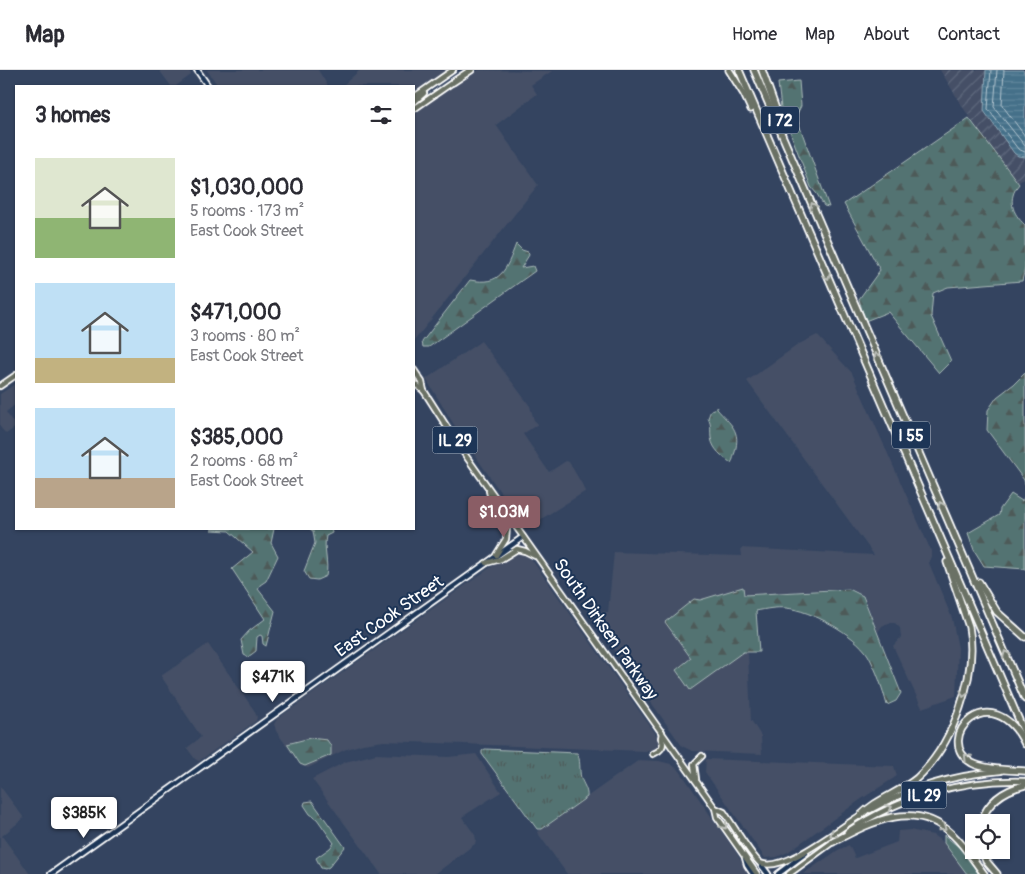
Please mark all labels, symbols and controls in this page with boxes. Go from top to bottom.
text: Map [25,20,65,49]
text: Home [732,23,777,46]
text: Map [805,23,835,46]
text: About [863,23,909,46]
text: Contact [937,23,1000,46]
icon: filters [367,101,395,129]
text: 3 homes [35,102,110,129]
road number: I 72 [761,106,799,134]
text: $1,030,000 [190,174,304,201]
icon: home [75,178,135,238]
text: 5 rooms · 173 m² [190,201,304,221]
one-way arrow [808,203,818,211]
text: East Cook Street [190,221,303,241]
one-way arrow [821,271,831,280]
text: $471,000 [190,299,281,326]
icon: home [75,303,135,363]
text: 3 rooms · 80 m² [190,326,300,346]
text: East Cook Street [190,346,303,366]
one-way arrow [873,352,883,361]
road number: I 55 [892,422,930,448]
text: $385,000 [190,424,283,451]
road number: IL 29 [432,426,478,454]
icon: home [75,428,135,488]
text: 2 rooms · 68 m² [190,451,298,471]
text: East Cook Street [190,471,303,491]
pin: $1.03M [463,496,545,538]
one-way arrow [937,501,948,510]
text: $1.03M [479,502,529,522]
street label: South Dirksen Parkway [548,554,663,705]
street label: East Cook Street [330,570,449,662]
one-way arrow [1001,650,1012,659]
pin: $471K [238,660,308,703]
text: $471K [252,667,294,687]
one-way arrow [959,690,969,698]
one-way arrow [964,754,973,763]
road number: IL 29 [902,782,946,808]
pin: $385K [49,796,119,839]
text: $385K [62,803,106,823]
one-way arrow [884,804,893,815]
map controls [965,814,1010,859]
button: locate [965,814,1010,859]
one-way arrow [718,821,727,830]
one-way arrow [938,821,947,831]
one-way arrow [829,828,839,837]

